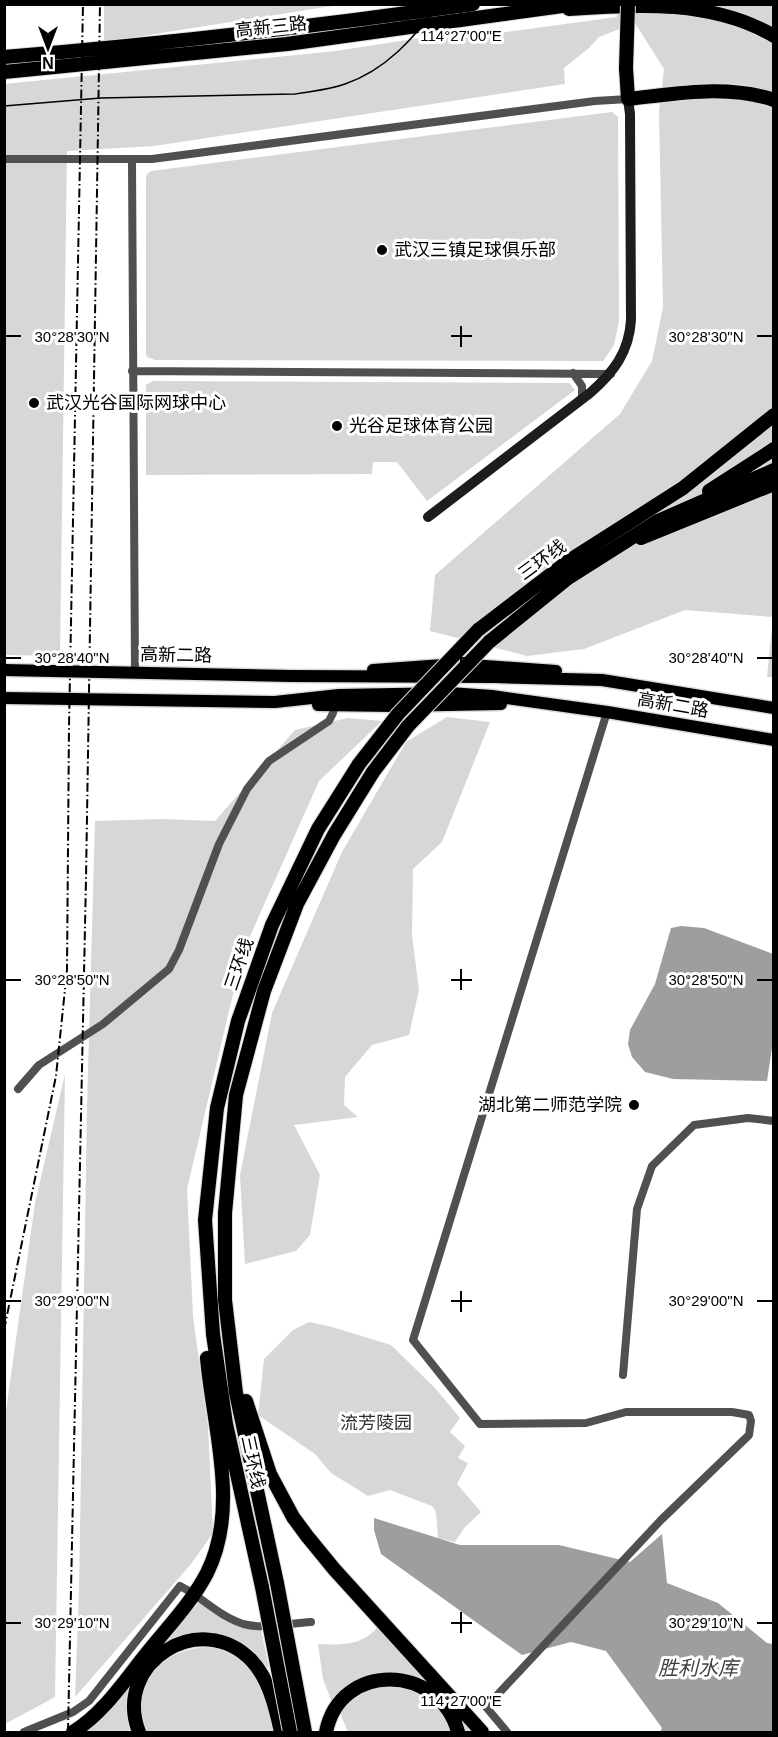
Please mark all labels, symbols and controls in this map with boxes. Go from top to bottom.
street label: 高新三路 [234,13,308,41]
north arrow [18,18,78,78]
text: 114°27'00"E [420,27,502,44]
text: N [42,54,54,71]
place label: 武汉三镇足球俱乐部 [394,240,556,260]
marker: 武汉三镇足球俱乐部 [375,243,389,257]
text: 30°28'30"N [34,328,110,345]
text: 30°28'30"N [668,328,744,345]
place label: 武汉光谷国际网球中心 [46,393,226,413]
marker: 武汉光谷国际网球中心 [27,396,41,410]
place label: 光谷足球体育公园 [349,416,493,436]
marker: 光谷足球体育公园 [330,419,344,433]
street label: 三环线 [514,536,570,584]
street label: 高新二路 [140,644,212,666]
text: 30°28'40"N [34,649,110,666]
text: 30°28'40"N [668,649,744,666]
street label: 高新二路 [636,689,710,721]
street label: 三环线 [221,935,257,993]
text: 30°28'50"N [34,971,110,988]
text: 30°28'50"N [668,971,744,988]
place label: 湖北第二师范学院 [478,1095,622,1115]
marker: 湖北第二师范学院 [627,1098,641,1112]
text: 30°29'00"N [34,1292,110,1309]
text: 30°29'00"N [668,1292,744,1309]
park label: 流芳陵园 [340,1413,412,1433]
street label: 三环线 [238,1434,268,1490]
text: 30°29'10"N [34,1614,110,1631]
text: 30°29'10"N [668,1614,744,1631]
water label: 胜利水库 [658,1657,741,1679]
text: 114°27'00"E [420,1692,502,1709]

